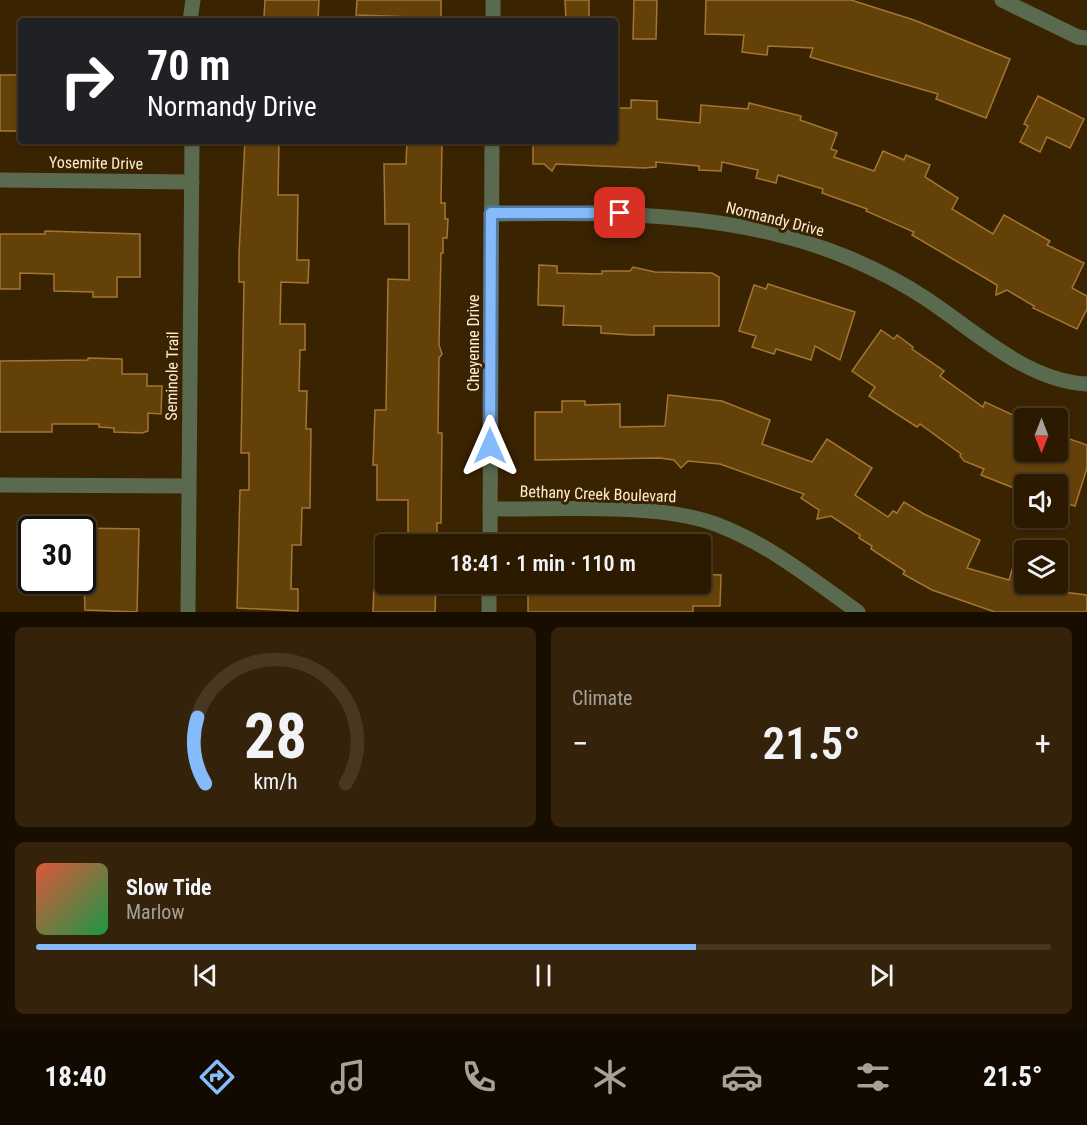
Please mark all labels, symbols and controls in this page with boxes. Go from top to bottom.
text: 70 m [147,41,230,90]
icon: right [48,42,126,120]
text: Normandy Drive [147,91,317,123]
street label: Yosemite Drive [49,153,143,173]
pin [594,187,645,238]
icon: arrive [603,196,636,229]
street label: Normandy Drive [724,198,826,240]
street label: Cheyenne Drive [464,295,483,391]
street label: Seminole Trail [162,331,182,421]
north arrow [1014,408,1068,462]
map controls [1014,408,1068,594]
position arrow [458,414,522,478]
button: sound [1014,474,1068,528]
street label: Bethany Creek Boulevard [519,482,677,506]
speed limit sign: 30 [18,516,96,594]
button: layers [1014,540,1068,594]
text: 18:41 · 1 min · 110 m [450,551,636,576]
text: Climate [572,686,632,710]
text: 28 [244,700,307,773]
text: 21.5° [763,717,861,770]
text: − [572,724,589,763]
text: + [1035,724,1051,763]
text: km/h [253,769,298,794]
text: Slow Tide [126,875,212,900]
text: Marlow [126,900,184,924]
icon: previous [189,959,222,992]
icon: pause [527,959,560,992]
icon: next [865,959,898,992]
icon: directions [196,1056,238,1098]
icon: music [327,1056,369,1098]
icon: phone [458,1056,500,1098]
icon: climate [589,1056,631,1098]
icon: car [721,1056,763,1098]
icon: filters [852,1056,894,1098]
text: 18:40 [45,1061,107,1093]
text: 21.5° [983,1061,1042,1093]

